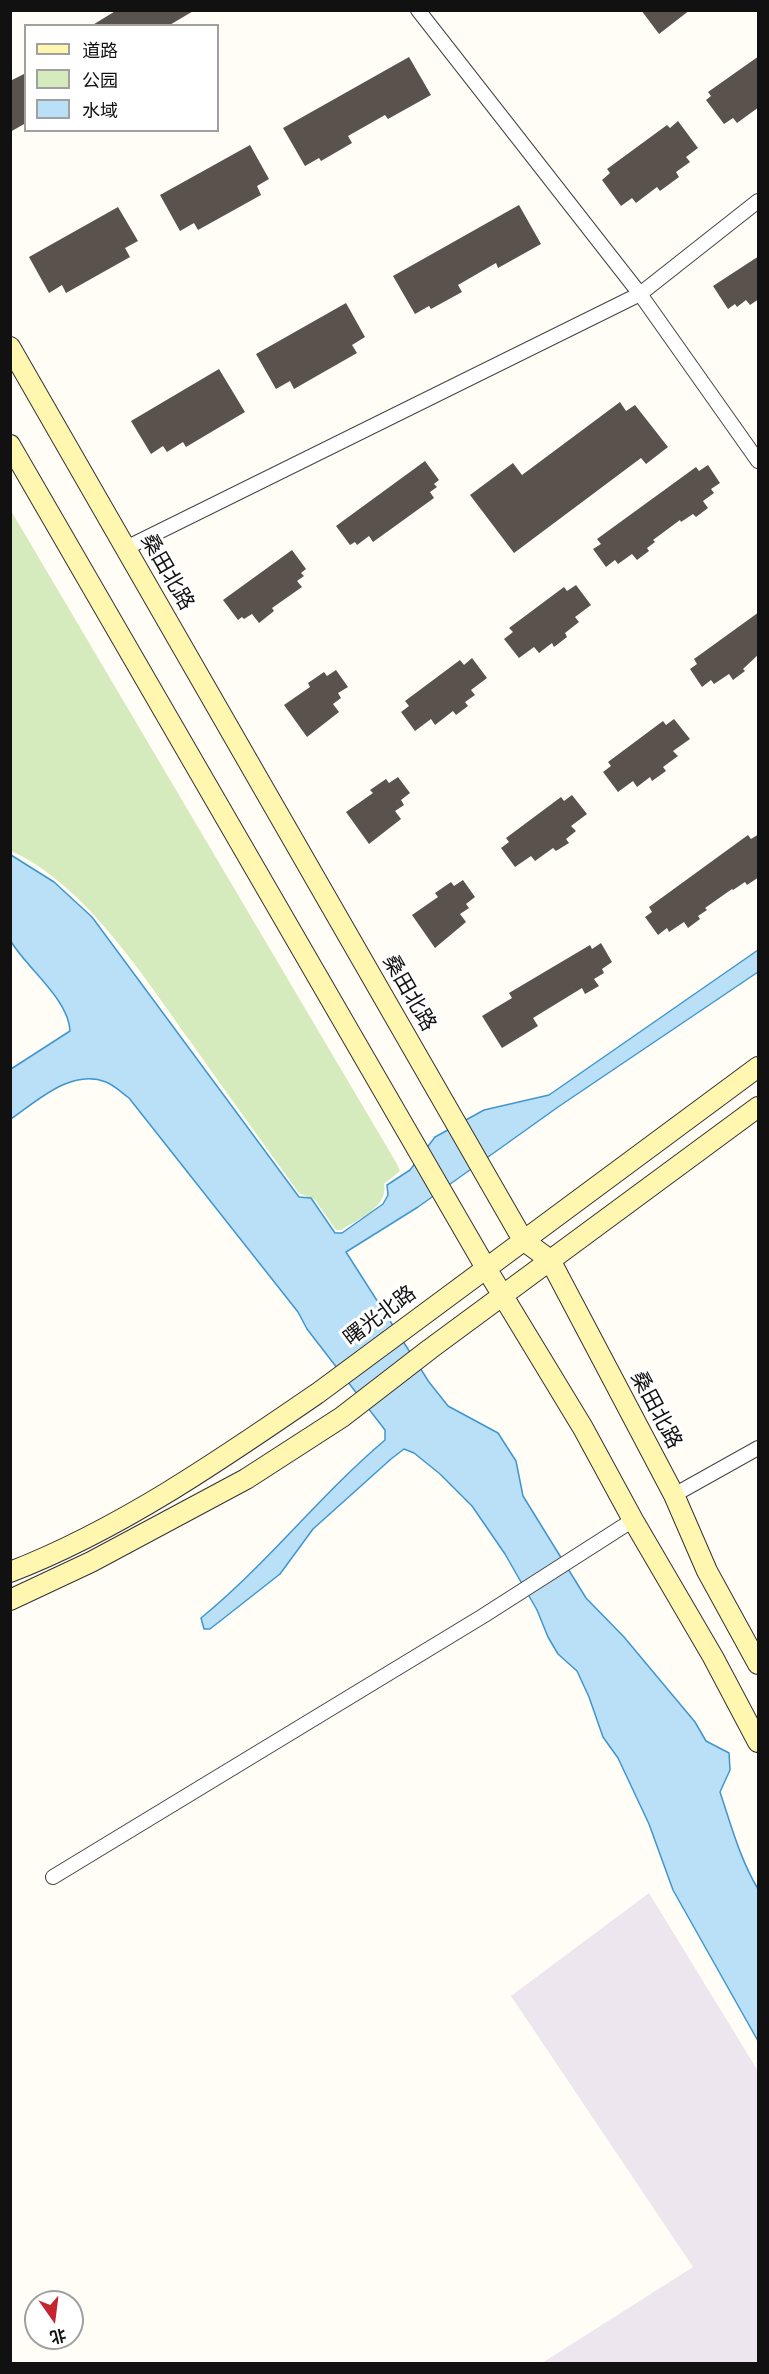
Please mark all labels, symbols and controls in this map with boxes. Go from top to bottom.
legend [24,24,219,132]
text: 道路 [82,40,118,61]
text: 公园 [82,70,118,91]
text: 水域 [82,100,118,121]
street label: 桑田北路 [135,529,199,615]
street label: 桑田北路 [377,950,441,1036]
street label: 曙光北路 [339,1281,421,1351]
street label: 桑田北路 [625,1367,687,1453]
north arrow [24,2290,84,2350]
text: 北 [48,2325,68,2347]

